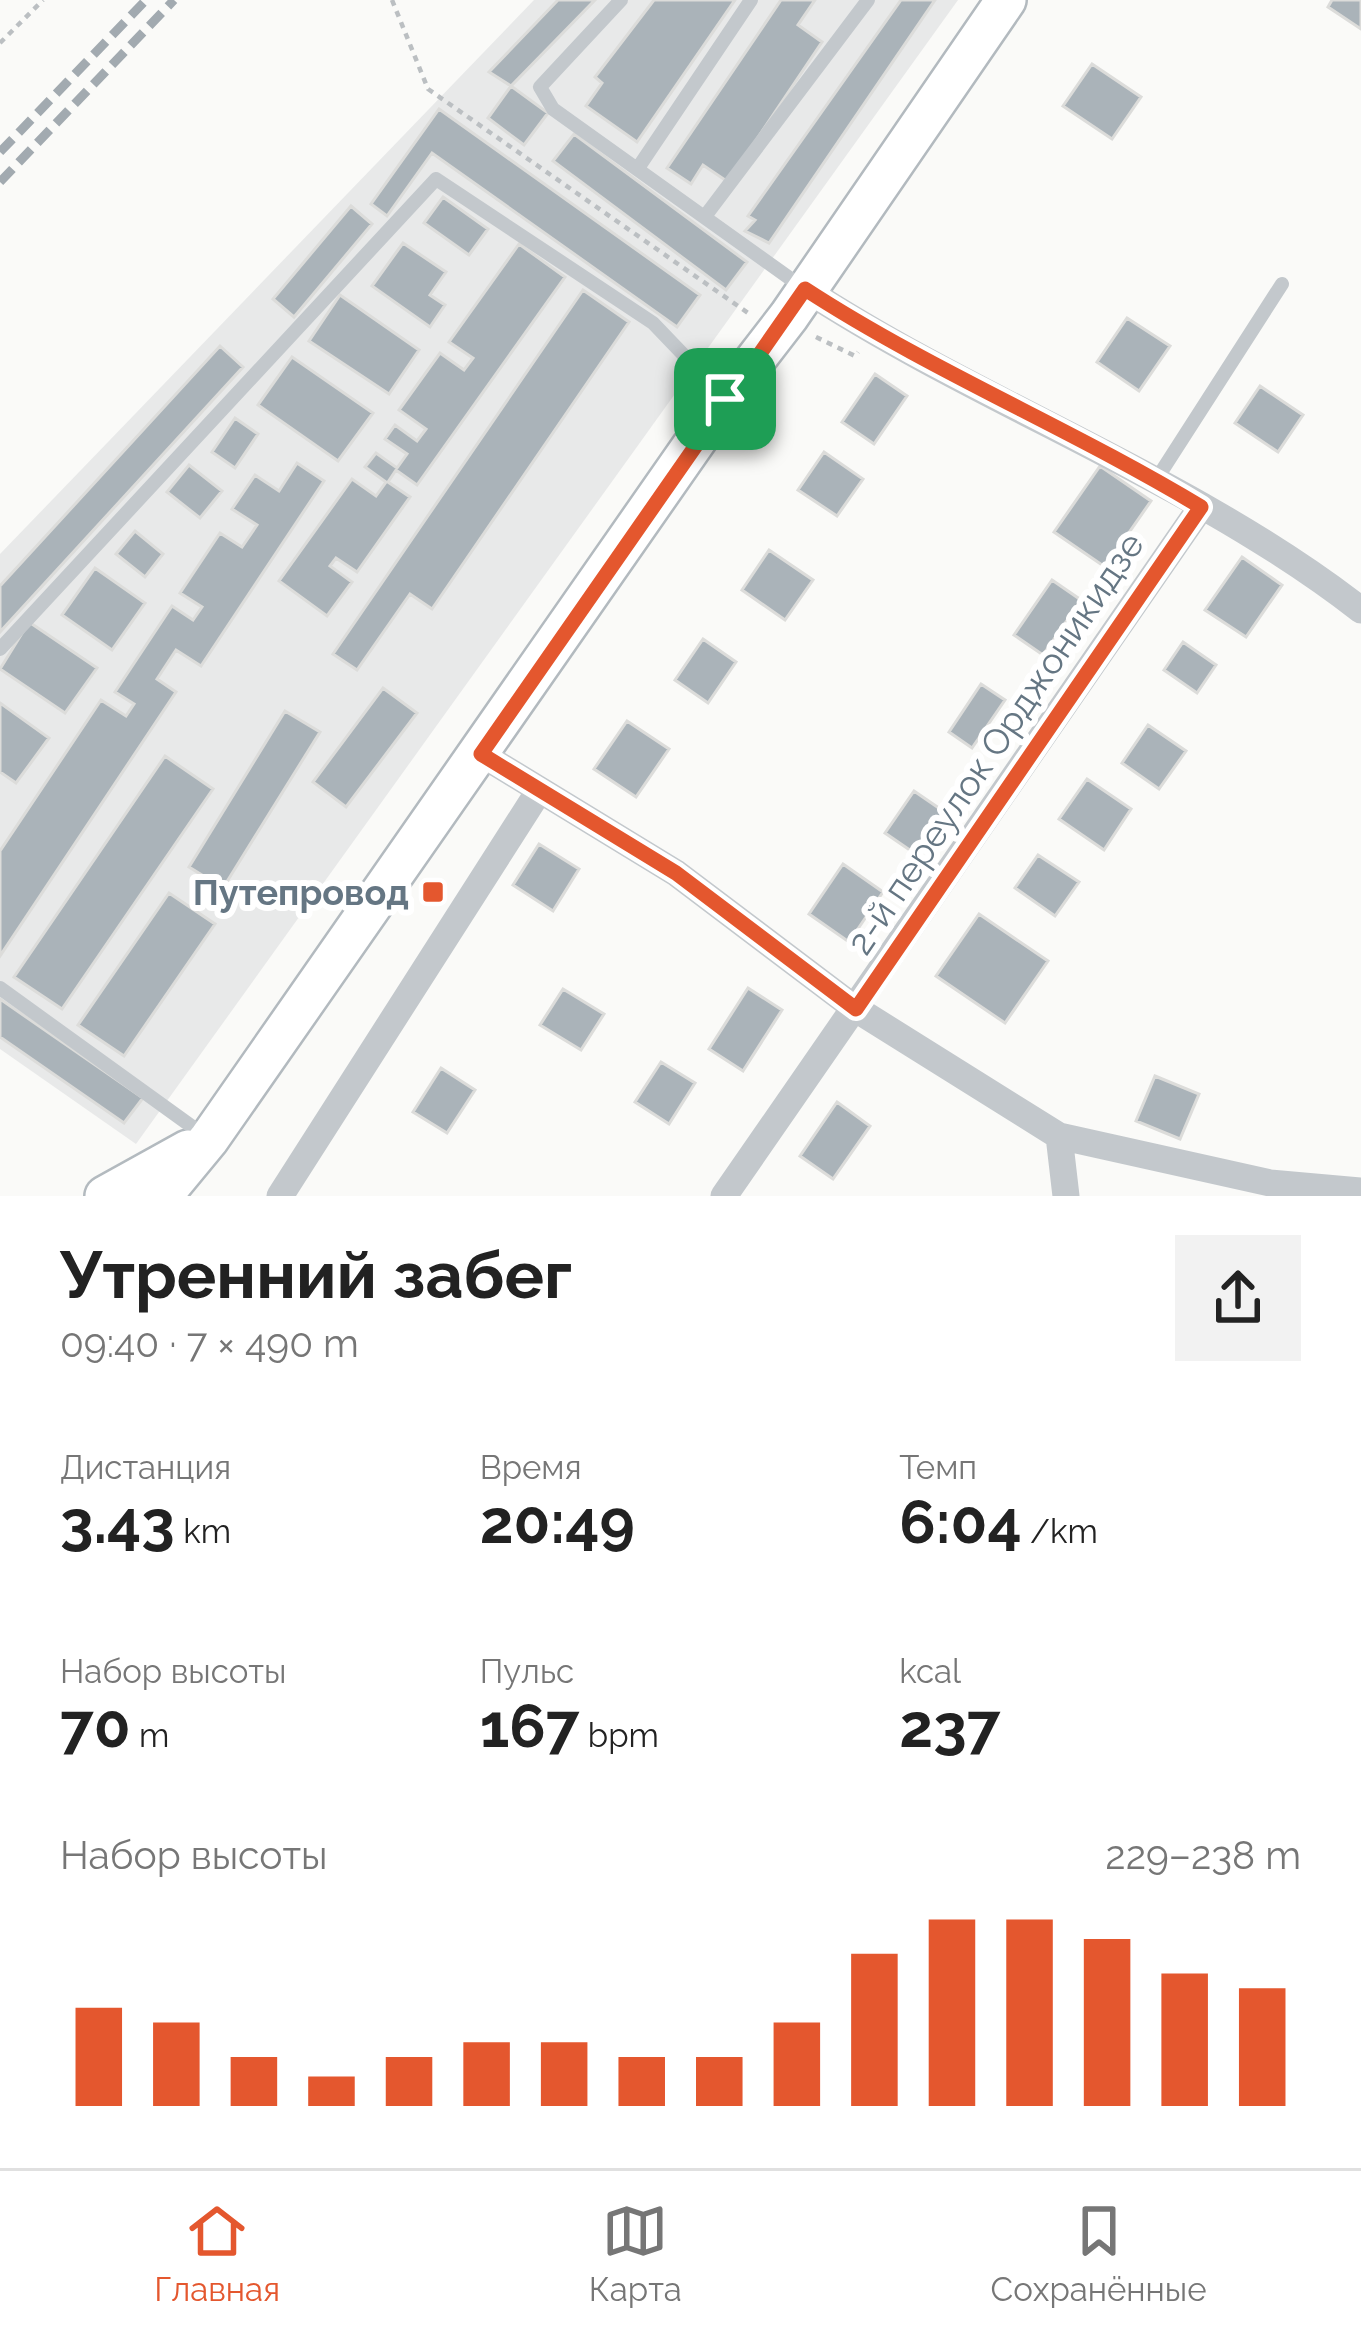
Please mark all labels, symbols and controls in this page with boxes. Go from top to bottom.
pin [674,348,776,450]
icon: arrive [692,366,758,432]
street label: 2-й переулок Орджоникидзе [838,524,1152,962]
place label: Путепровод [193,871,409,913]
marker: Путепровод [420,879,446,905]
button: share [1175,1235,1301,1361]
text: Утренний забег [60,1236,572,1313]
text: 09:40 · 7 × 490 m [60,1320,359,1366]
text: Дистанция [60,1448,231,1487]
text: Время [480,1448,582,1487]
text: Темп [899,1448,977,1487]
text: 3.43 [60,1487,175,1557]
text: 20:49 [480,1487,635,1557]
text: 6:04 [899,1487,1022,1557]
text: km [175,1512,231,1551]
text: /km [1022,1512,1098,1551]
text: Набор высоты [60,1652,286,1691]
text: Пульс [480,1652,574,1691]
text: kcal [899,1652,961,1691]
text: 70 [60,1691,131,1761]
text: 167 [480,1691,579,1761]
text: 237 [899,1691,1000,1761]
text: m [131,1716,169,1755]
text: bpm [579,1716,659,1755]
text: Набор высоты [60,1832,328,1878]
text: 229–238 m [1105,1832,1301,1878]
tab: Главная [154,2198,280,2309]
tab: Карта [589,2198,682,2309]
tab: Сохранённые [991,2198,1207,2309]

